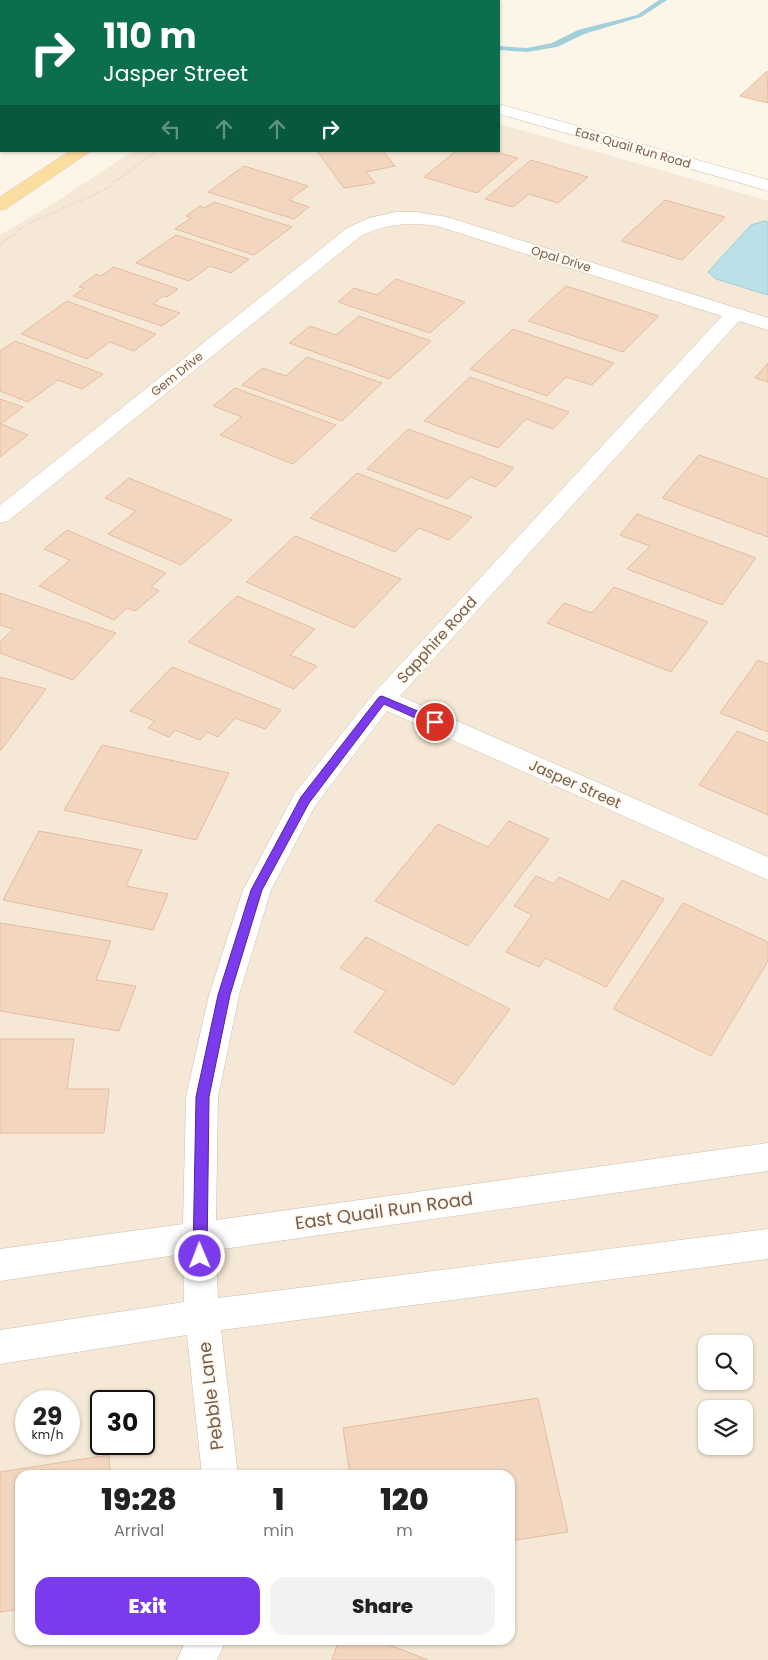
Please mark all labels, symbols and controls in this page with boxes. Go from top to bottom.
text: 110 m [103,11,197,60]
icon: right [20,20,85,85]
text: Jasper Street [103,58,248,89]
icon: left [157,115,185,143]
icon: ahead [210,115,238,143]
icon: ahead [263,115,291,143]
icon: right [316,115,344,143]
street label: East Quail Run Road [573,123,693,172]
street label: Opal Drive [529,241,593,276]
street label: Gem Drive [147,347,206,400]
street label: Sapphire Road [392,592,481,688]
pin [414,701,456,743]
icon: arrive [421,708,449,736]
street label: Jasper Street [526,754,625,813]
street label: East Quail Run Road [293,1186,474,1235]
position arrow [173,1229,225,1281]
map controls [698,1335,753,1455]
button: search [698,1335,753,1390]
street label: Pebble Lane [191,1340,230,1452]
speed limit sign: 30 [90,1390,155,1455]
text: 29 [33,1399,62,1434]
button: layers [698,1400,753,1455]
text: km/h [32,1426,63,1443]
text: 19:28 [101,1478,177,1521]
text: 1 [273,1478,284,1521]
text: 120 [380,1478,429,1521]
text: Arrival [114,1519,164,1542]
text: min [263,1519,294,1542]
text: m [396,1519,413,1542]
button: Exit [35,1577,260,1635]
button: Share [270,1577,495,1635]

